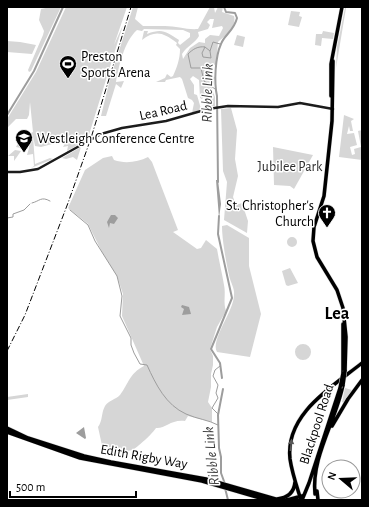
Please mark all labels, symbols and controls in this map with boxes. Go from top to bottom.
place label: Preston Sports Arena [81,50,151,80]
sports icon: Preston Sports Arena [58,54,78,79]
water label: Ribble Link [199,63,216,123]
street label: Lea Road [138,99,189,123]
school or university icon: Westleigh Conference Centre [14,128,34,153]
place label: Westleigh Conference Centre [37,132,194,146]
park label: Jubilee Park [258,160,323,174]
place label: St. Christopher's Church [226,199,314,229]
church icon: St. Christopher's Church [317,203,337,228]
district label: Lea [325,305,350,323]
street label: Blackpool Road [297,382,337,466]
water label: Ribble Link [201,426,222,486]
one-way arrow [287,439,294,451]
street label: Edith Rigby Way [99,442,189,472]
north arrow [321,459,361,499]
text: N [326,470,338,481]
scale bar [10,473,136,499]
text: 500 m [16,481,45,493]

